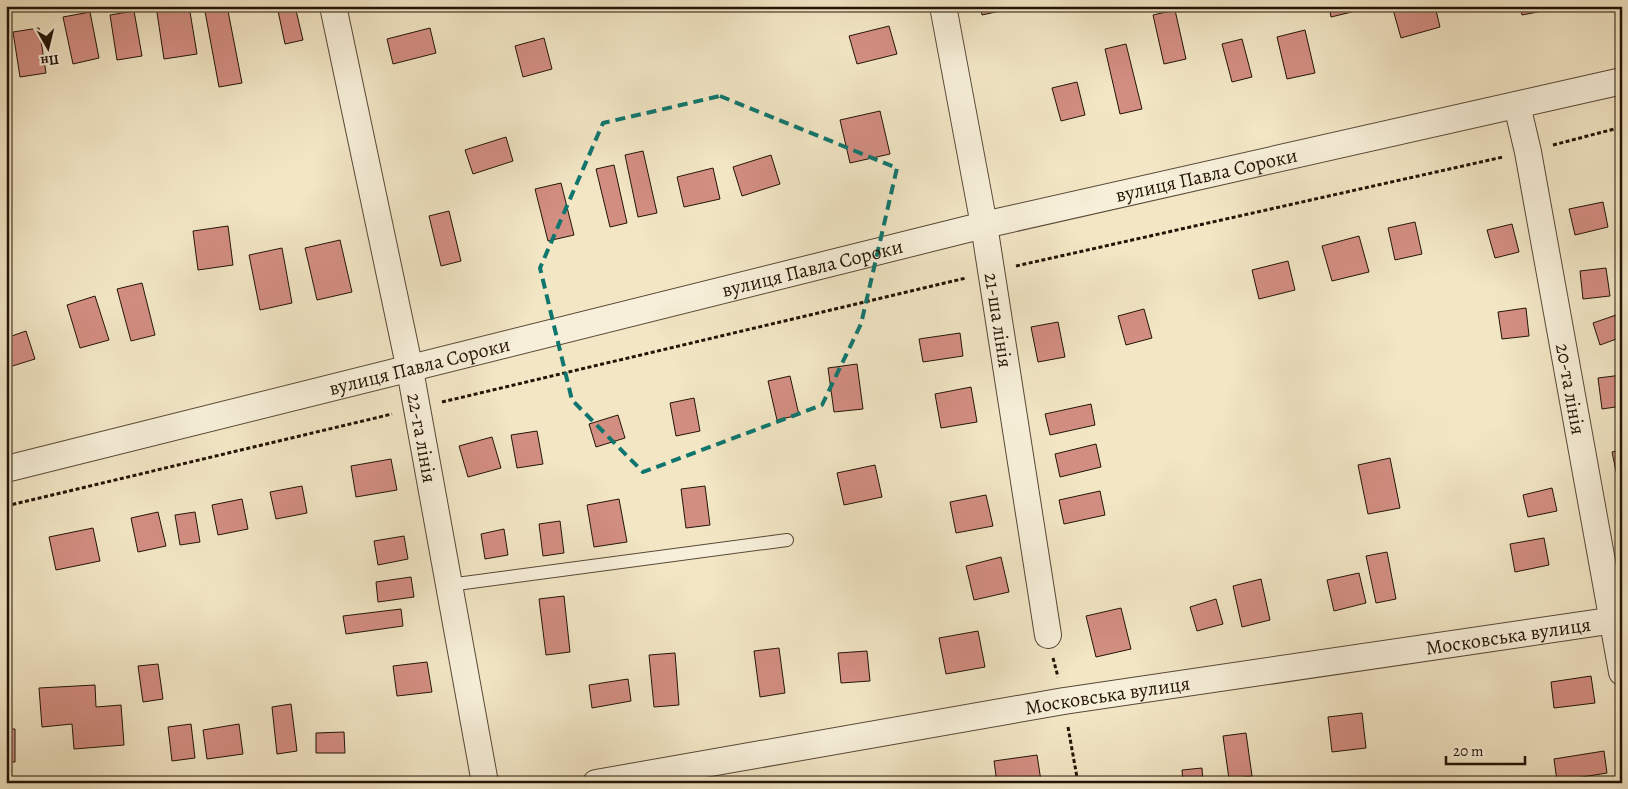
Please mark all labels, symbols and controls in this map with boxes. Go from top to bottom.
north arrow [22,22,72,72]
text: Пн [39,50,60,71]
street label: вулиця Павла Сороки [1113,142,1300,209]
street label: вулиця Павла Сороки [719,233,906,304]
street label: 21-ша лінія [978,271,1019,370]
street label: вулиця Павла Сороки [326,331,513,402]
street label: 20-та лінія [1549,341,1592,437]
street label: 22-га лінія [400,391,443,485]
street label: Московська вулиця [1424,611,1593,662]
street label: Московська вулиця [1023,670,1192,722]
scale bar [1446,734,1524,766]
text: 20 m [1453,741,1484,761]

